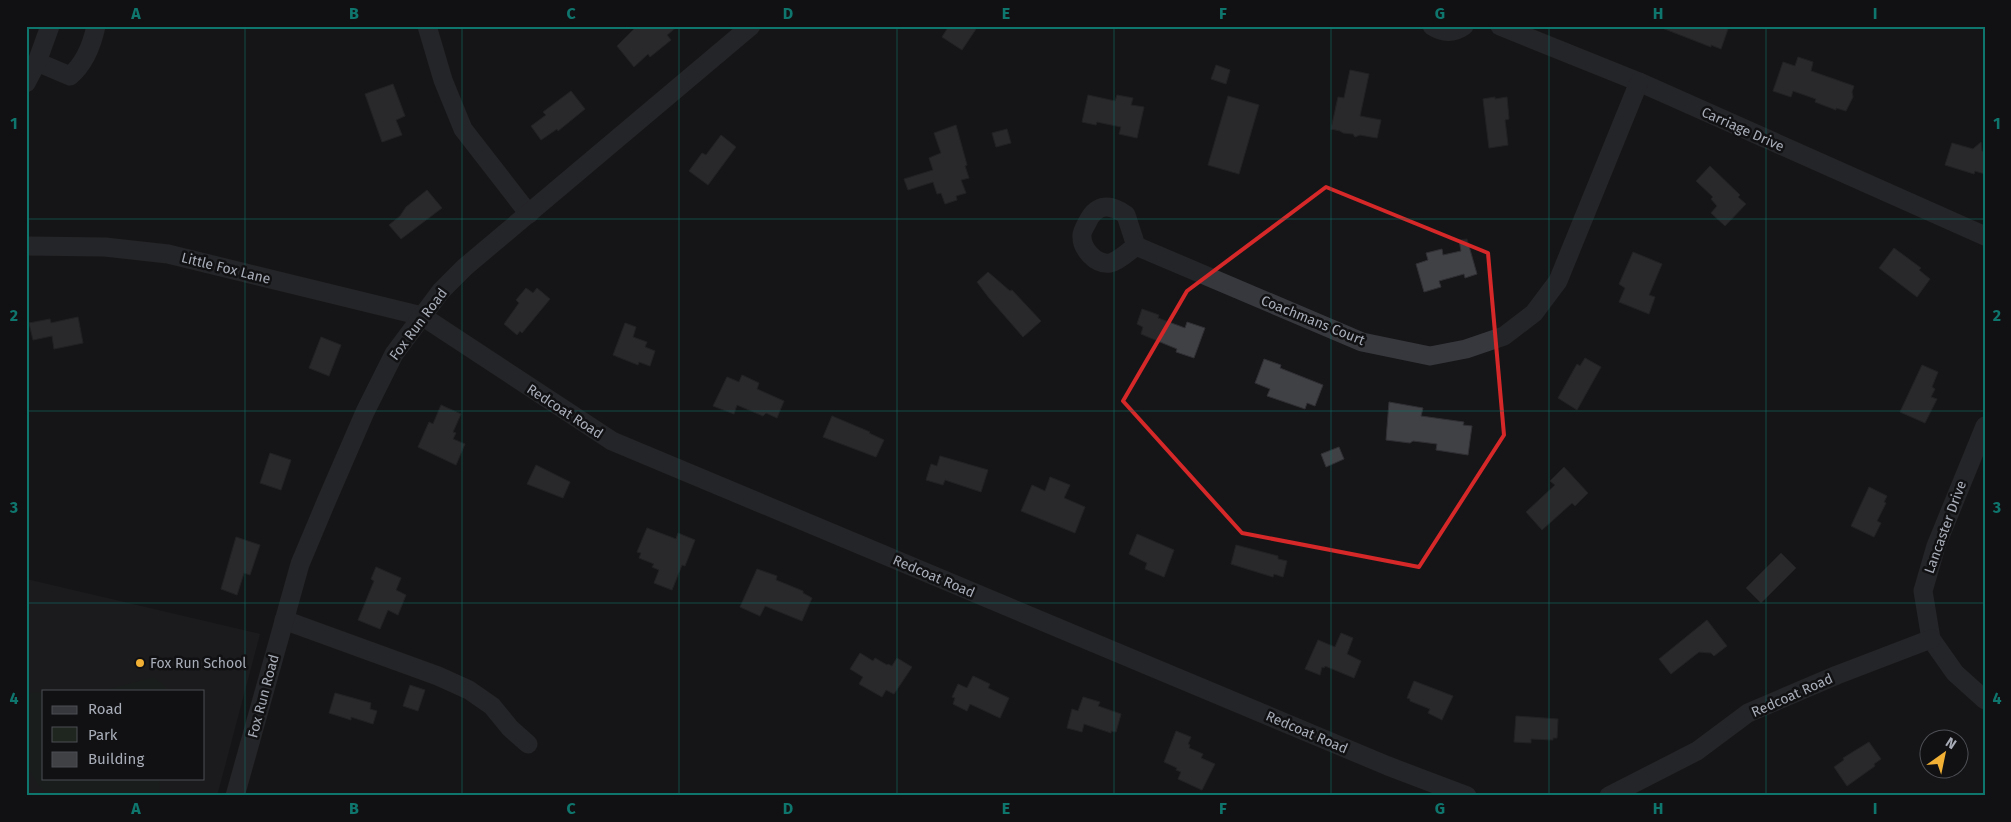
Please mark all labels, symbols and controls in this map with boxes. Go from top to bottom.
text: A [130,4,141,23]
text: B [349,4,359,23]
text: C [566,4,576,23]
text: D [783,4,793,23]
text: E [1002,4,1010,23]
text: F [1219,4,1227,23]
text: G [1435,4,1445,23]
text: H [1653,4,1663,23]
text: I [1873,4,1877,23]
street label: Carriage Drive [1699,104,1787,155]
text: 1 [10,114,18,133]
text: 1 [1993,114,2001,133]
street label: Little Fox Lane [179,249,272,288]
street label: Fox Run Road [386,285,451,364]
street label: Coachmans Court [1258,292,1368,349]
text: 2 [10,306,18,325]
text: 2 [1993,306,2001,325]
street label: Redcoat Road [523,380,606,442]
street label: Lancaster Drive [1921,478,1970,576]
text: 3 [9,498,18,517]
text: 3 [1992,498,2001,517]
street label: Redcoat Road [890,552,977,601]
street label: Fox Run Road [244,653,283,740]
place label: Fox Run School [150,655,246,672]
marker: Fox Run School [134,657,146,669]
street label: Redcoat Road [1749,670,1836,721]
text: 4 [9,689,19,708]
text: 4 [1992,689,2002,708]
legend [42,690,205,780]
text: Road [88,700,123,718]
street label: Redcoat Road [1263,708,1350,757]
text: Park [88,726,118,744]
north arrow [1918,730,1968,780]
text: N [1942,734,1959,753]
text: Building [88,750,144,768]
text: A [130,799,141,818]
text: B [349,799,359,818]
text: C [566,799,576,818]
text: D [783,799,793,818]
text: E [1002,799,1010,818]
text: F [1219,799,1227,818]
text: G [1435,799,1445,818]
text: H [1653,799,1663,818]
text: I [1873,799,1877,818]

